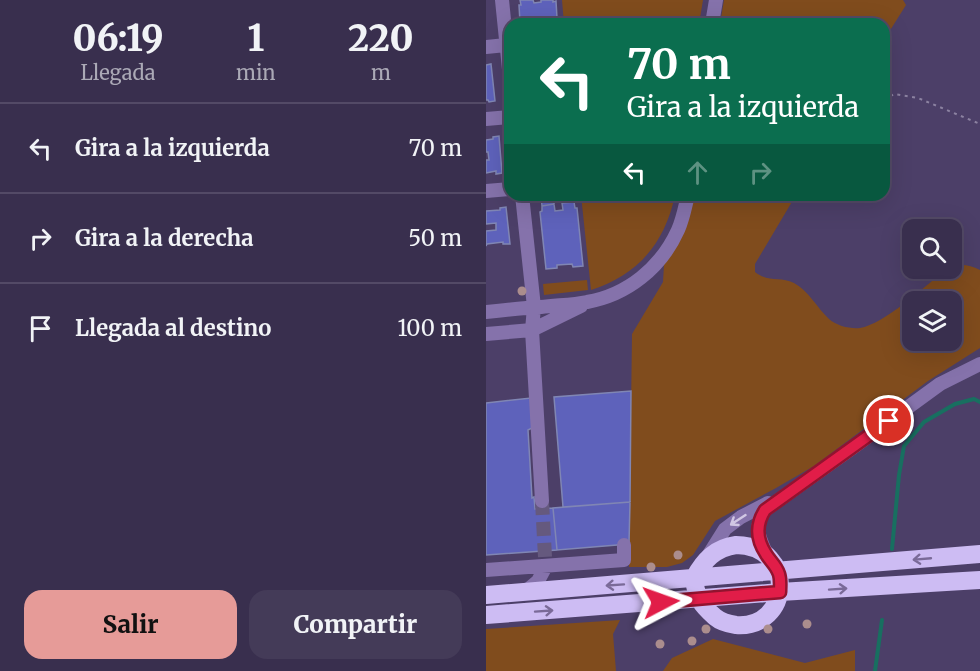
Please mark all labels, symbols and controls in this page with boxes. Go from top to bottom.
text: 06:19 [72,16,164,61]
text: 1 [247,16,264,61]
text: 220 [348,16,414,61]
text: 70 m [627,38,731,90]
icon: left [528,42,606,120]
text: Llegada [81,60,156,85]
text: min [236,60,276,85]
text: m [371,60,391,85]
text: Gira a la izquierda [627,90,859,124]
icon: left [24,132,57,165]
text: Gira a la izquierda [75,134,270,162]
text: 70 m [409,134,462,162]
icon: left [618,156,651,189]
icon: ahead [681,156,714,189]
icon: right [744,156,777,189]
map controls [902,219,962,351]
button: search [902,219,962,279]
icon: right [24,222,57,255]
text: Gira a la derecha [75,224,253,252]
text: 50 m [408,224,462,252]
button: layers [902,291,962,351]
icon: arrive [24,312,57,345]
text: Llegada al destino [75,314,271,342]
text: 100 m [397,314,462,342]
pin [863,395,914,446]
icon: arrive [872,404,905,437]
one-way arrow [730,514,747,526]
one-way arrow [912,554,932,565]
position arrow [629,570,693,634]
one-way arrow [606,579,626,590]
one-way arrow [828,583,848,594]
button: Salir [24,590,237,659]
button: Compartir [249,590,462,659]
one-way arrow [534,605,554,616]

